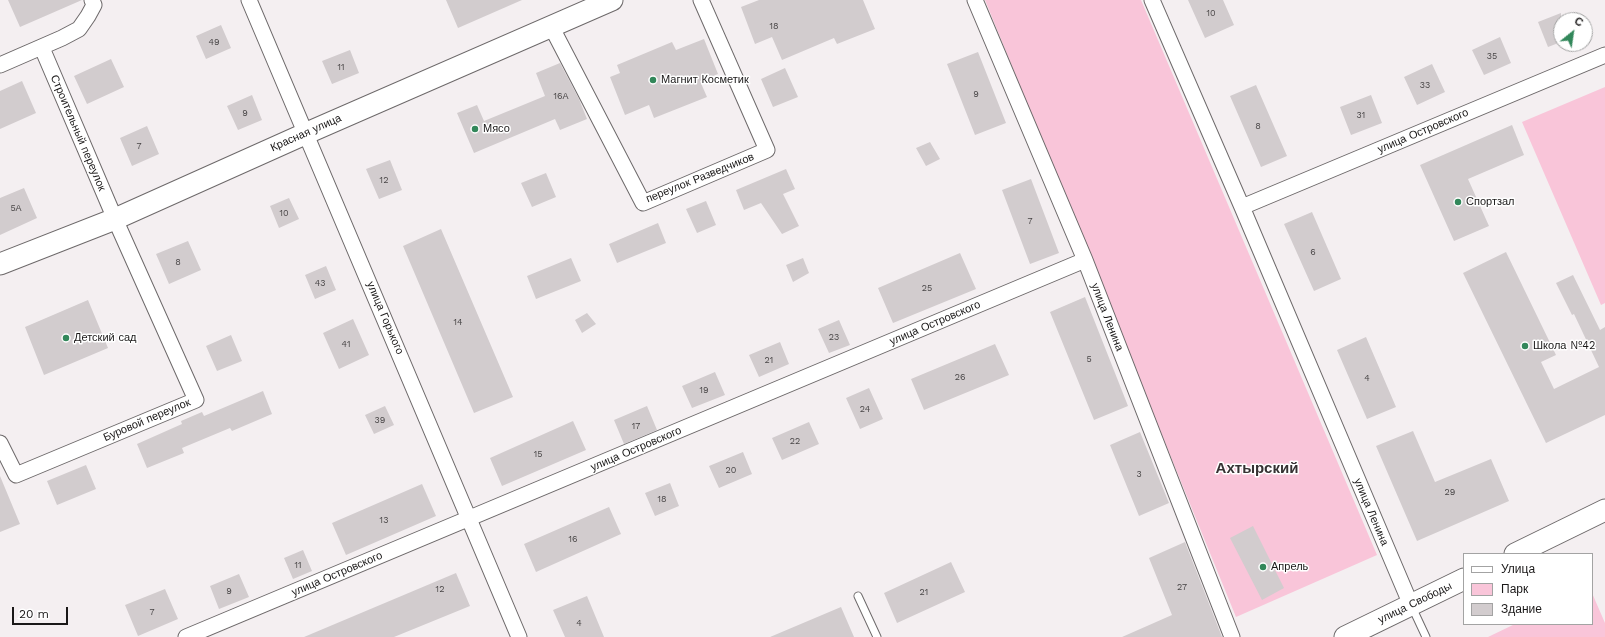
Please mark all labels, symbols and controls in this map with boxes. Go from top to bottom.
house number: 10 [1206,8,1216,18]
north arrow [1553,12,1593,52]
text: С [1572,14,1585,30]
house number: 18 [769,21,779,31]
house number: 49 [208,37,220,47]
house number: 35 [1487,51,1497,61]
house number: 11 [337,62,345,72]
street label: Строительный переулок [48,73,108,193]
place label: Магнит Косметик [661,73,749,87]
marker: Магнит Косметик [648,75,658,85]
house number: 33 [1420,80,1430,90]
house number: 9 [973,89,979,99]
house number: 16А [554,91,568,101]
street label: улица Островского [1376,106,1470,156]
house number: 9 [242,108,248,118]
house number: 31 [1357,110,1365,120]
street label: Красная улица [268,111,344,155]
house number: 8 [1255,121,1261,131]
place label: Мясо [483,122,510,136]
marker: Мясо [470,124,480,134]
house number: 7 [136,141,142,151]
street label: переулок Разведчиков [644,150,756,206]
house number: 12 [380,175,388,185]
place label: Спортзал [1466,195,1515,209]
marker: Спортзал [1453,197,1463,207]
house number: 5А [10,203,22,213]
house number: 10 [279,208,289,218]
house number: 7 [1027,216,1033,226]
house number: 6 [1310,247,1316,257]
house number: 8 [175,257,181,267]
house number: 43 [315,278,325,288]
street label: улица Горького [364,279,406,357]
street label: улица Ленина [1088,281,1126,353]
house number: 25 [922,283,932,293]
street label: улица Островского [888,298,982,348]
house number: 14 [453,317,463,327]
place label: Детский сад [74,331,137,345]
house number: 23 [829,332,839,342]
marker: Детский сад [61,333,71,343]
house number: 41 [342,339,350,349]
place label: Школа №42 [1533,339,1595,353]
marker: Школа №42 [1520,341,1530,351]
house number: 5 [1086,354,1092,364]
house number: 21 [765,355,773,365]
house number: 26 [955,372,965,382]
house number: 4 [1364,373,1370,383]
house number: 19 [699,385,709,395]
street label: Буровой переулок [102,396,192,444]
house number: 24 [860,404,870,414]
house number: 39 [375,415,385,425]
house number: 17 [632,421,640,431]
street label: улица Островского [589,424,683,474]
house number: 22 [790,436,800,446]
house number: 15 [534,449,542,459]
district label: Ахтырский [1216,460,1298,478]
house number: 20 [726,465,736,475]
house number: 3 [1136,469,1142,479]
street label: улица Ленина [1351,476,1391,548]
house number: 29 [1445,487,1455,497]
house number: 18 [657,494,667,504]
house number: 13 [380,515,388,525]
house number: 16 [569,534,577,544]
street label: улица Островского [290,549,384,599]
legend [1463,553,1593,625]
house number: 11 [294,560,302,570]
place label: Апрель [1271,560,1308,574]
marker: Апрель [1258,562,1268,572]
text: Улица [1501,562,1535,576]
street label: улица Свободы [1376,579,1454,627]
house number: 27 [1177,582,1187,592]
text: Парк [1501,582,1528,596]
house number: 12 [436,584,444,594]
house number: 9 [226,586,232,596]
house number: 21 [920,587,928,597]
scale bar [14,599,70,625]
text: Здание [1501,602,1542,616]
text: 20 m [19,607,49,621]
house number: 7 [149,607,155,617]
house number: 4 [576,618,582,628]

